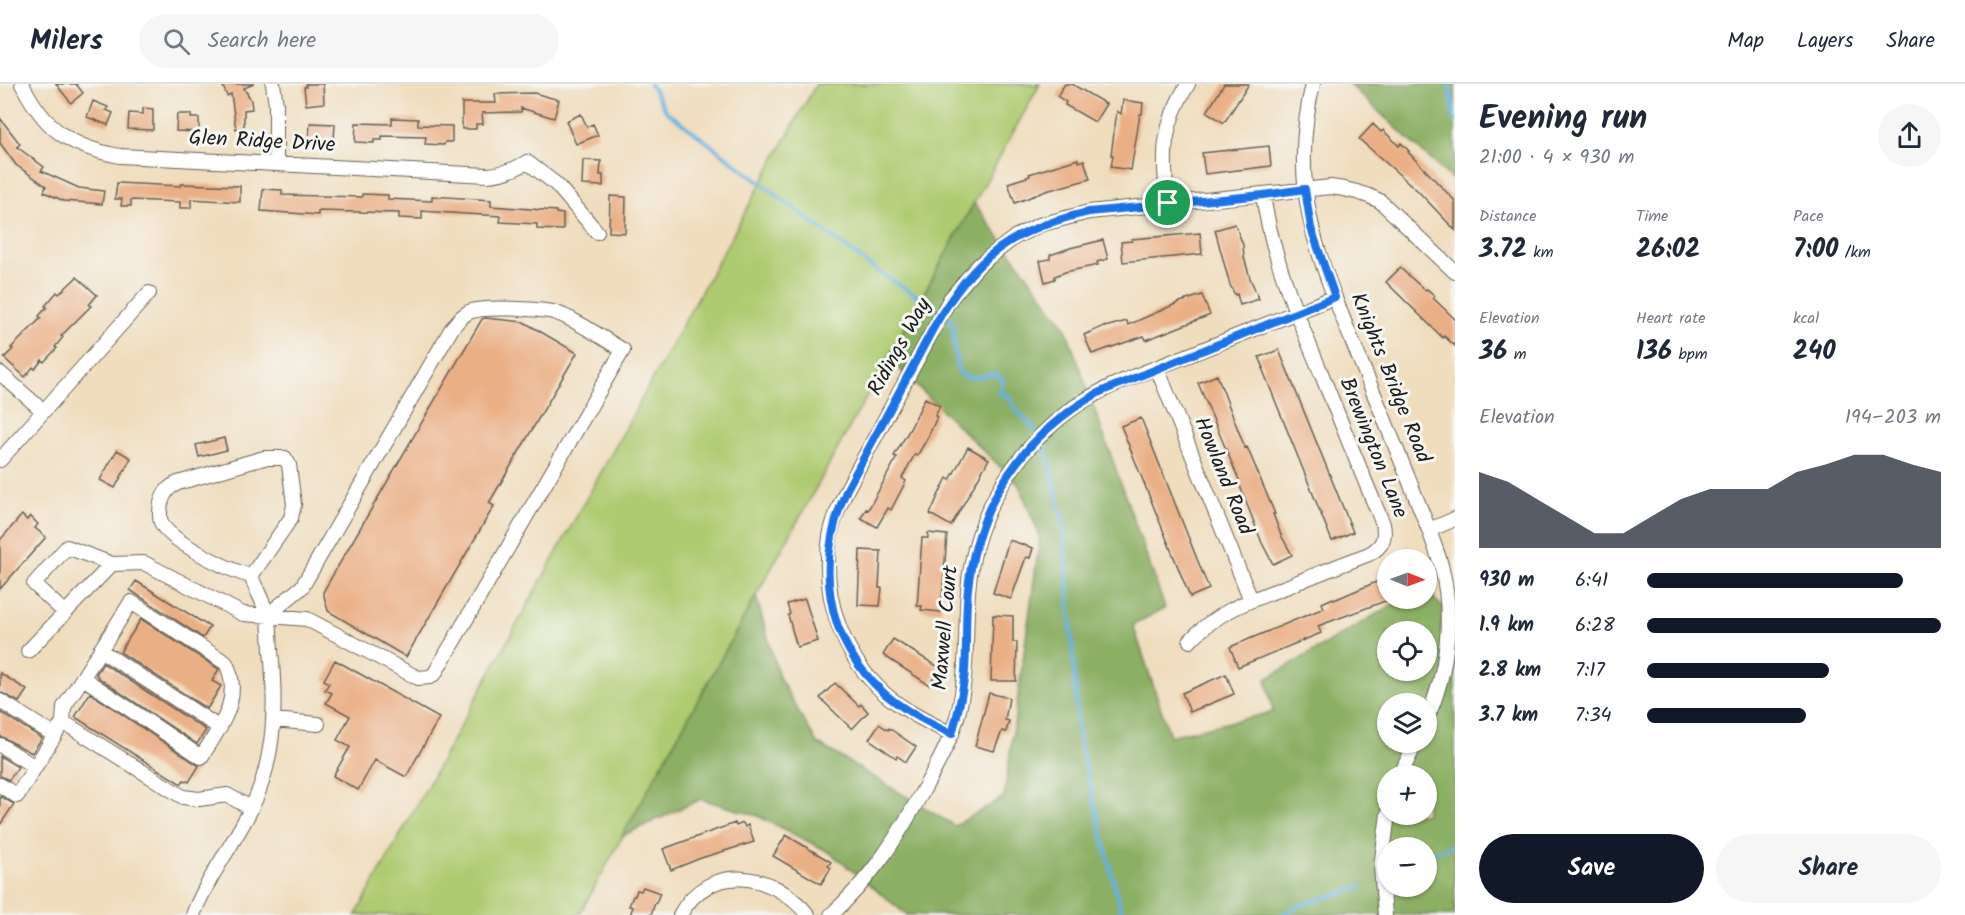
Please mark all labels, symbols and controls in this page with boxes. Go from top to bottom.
search box [139,14,559,68]
text: Milers [30,19,103,64]
text: Search here [208,24,316,59]
icon: search [160,25,193,58]
text: Map [1727,25,1764,58]
text: Layers [1797,25,1853,58]
text: Share [1886,25,1935,58]
text: Evening run [1479,93,1647,146]
button: share [1878,104,1941,167]
street label: Glen Ridge Drive [188,122,337,162]
text: 21:00 · 4 × 930 m [1479,142,1635,174]
pin [1142,177,1193,228]
icon: arrive [1151,186,1184,219]
text: Distance [1479,204,1537,229]
text: Time [1636,204,1668,229]
text: Pace [1793,204,1824,229]
text: 3.72 [1479,229,1527,271]
text: 26:02 [1636,229,1700,271]
text: 7:00 [1793,229,1838,271]
text: km [1527,240,1553,265]
text: /km [1838,240,1871,265]
street label: Knights Bridge Road [1341,288,1439,469]
street label: Ridings Way [860,292,941,402]
text: Elevation [1479,306,1540,331]
text: Heart rate [1636,306,1706,331]
text: kcal [1793,306,1819,331]
text: 36 [1479,331,1507,373]
text: 136 [1636,331,1672,373]
text: 240 [1793,331,1836,373]
text: m [1507,342,1526,367]
text: bpm [1672,342,1707,367]
street label: Brewington Lane [1330,373,1416,524]
text: Elevation [1479,402,1555,434]
text: 194–203 m [1845,402,1941,434]
street label: Howland Road [1184,412,1262,541]
north arrow [1377,549,1437,609]
map controls [1377,549,1437,897]
street label: Maxwell Court [924,563,968,692]
text: 930 m [1479,565,1534,597]
text: 6:41 [1575,565,1608,597]
text: 1.9 km [1479,610,1534,642]
text: 6:28 [1575,610,1615,642]
button: locate [1377,621,1437,681]
text: 2.8 km [1479,655,1541,687]
text: 7:17 [1575,655,1605,687]
button: layers [1377,693,1437,753]
text: 3.7 km [1479,700,1538,732]
text: 7:34 [1575,700,1612,732]
button: + [1377,765,1437,825]
button: Save [1479,834,1704,903]
button: Share [1716,834,1941,903]
button: − [1377,837,1437,897]

